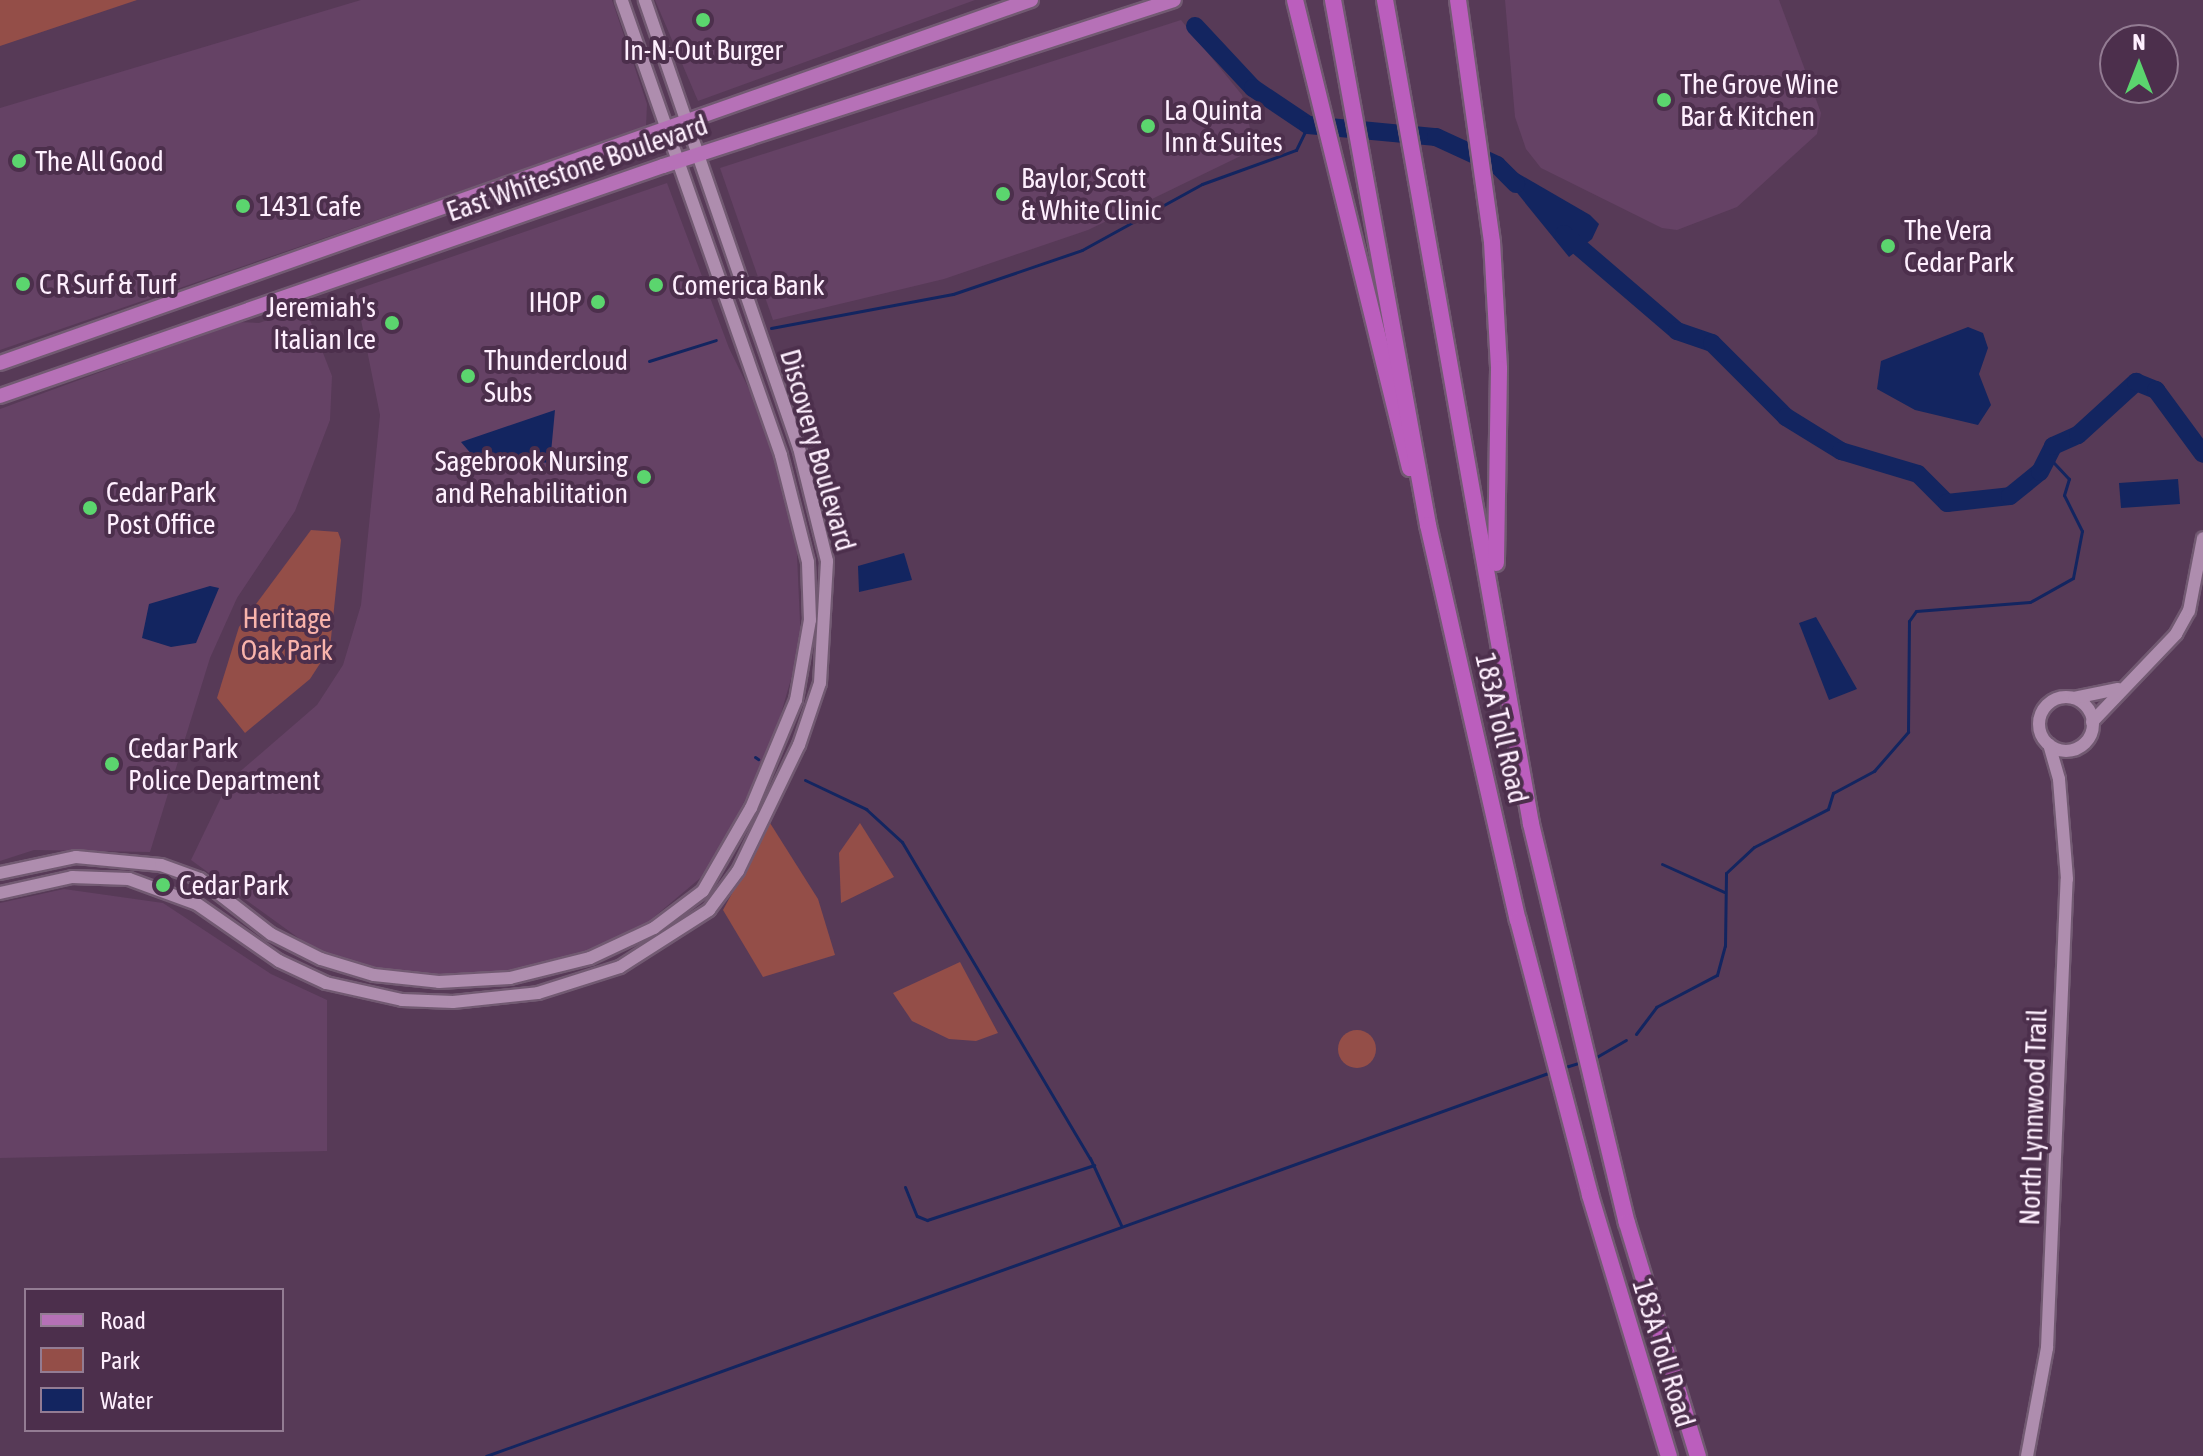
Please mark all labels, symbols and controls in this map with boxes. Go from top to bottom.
marker: In-N-Out Burger [694,11,712,29]
north arrow [2099,24,2179,104]
text: N [2133,29,2145,55]
place label: In-N-Out Burger [623,33,783,67]
place label: The Grove Wine Bar & Kitchen [1680,67,1839,133]
marker: The Grove Wine Bar & Kitchen [1655,91,1673,109]
place label: La Quinta Inn & Suites [1164,93,1283,159]
street label: East Whitestone Boulevard [442,108,712,228]
marker: La Quinta Inn & Suites [1139,117,1157,135]
place label: The All Good [35,144,164,178]
marker: The All Good [10,152,28,170]
place label: Baylor, Scott & White Clinic [1021,161,1161,227]
marker: Baylor, Scott & White Clinic [992,183,1014,205]
place label: 1431 Cafe [259,189,362,223]
marker: 1431 Cafe [234,197,252,215]
place label: The Vera Cedar Park [1904,213,2014,279]
marker: The Vera Cedar Park [1879,237,1897,255]
place label: C R Surf & Turf [39,267,177,301]
place label: Comerica Bank [672,268,825,302]
marker: C R Surf & Turf [14,275,32,293]
marker: Comerica Bank [647,276,665,294]
place label: IHOP [529,285,582,319]
place label: Jeremiah's Italian Ice [266,290,376,356]
marker: IHOP [589,293,607,311]
marker: Jeremiah's Italian Ice [383,314,401,332]
place label: Thundercloud Subs [484,343,628,409]
street label: Discovery Boulevard [773,345,863,555]
marker: Thundercloud Subs [459,367,477,385]
place label: Sagebrook Nursing and Rehabilitation [435,444,628,510]
marker: Sagebrook Nursing and Rehabilitation [635,468,653,486]
place label: Cedar Park Post Office [106,475,216,541]
marker: Cedar Park Post Office [81,499,99,517]
park label: Heritage Oak Park [241,601,333,667]
street label: 183A Toll Road [1468,650,1536,806]
place label: Cedar Park Police Department [128,731,321,797]
marker: Cedar Park Police Department [103,755,121,773]
place label: Cedar Park [179,868,289,902]
marker: Cedar Park [154,876,172,894]
street label: North Lynnwood Trail [2012,1008,2054,1226]
street label: 183A Toll Road [1626,1275,1702,1431]
legend [24,1288,284,1432]
text: Road [100,1307,146,1334]
text: Park [100,1347,140,1374]
text: Water [100,1387,153,1414]

